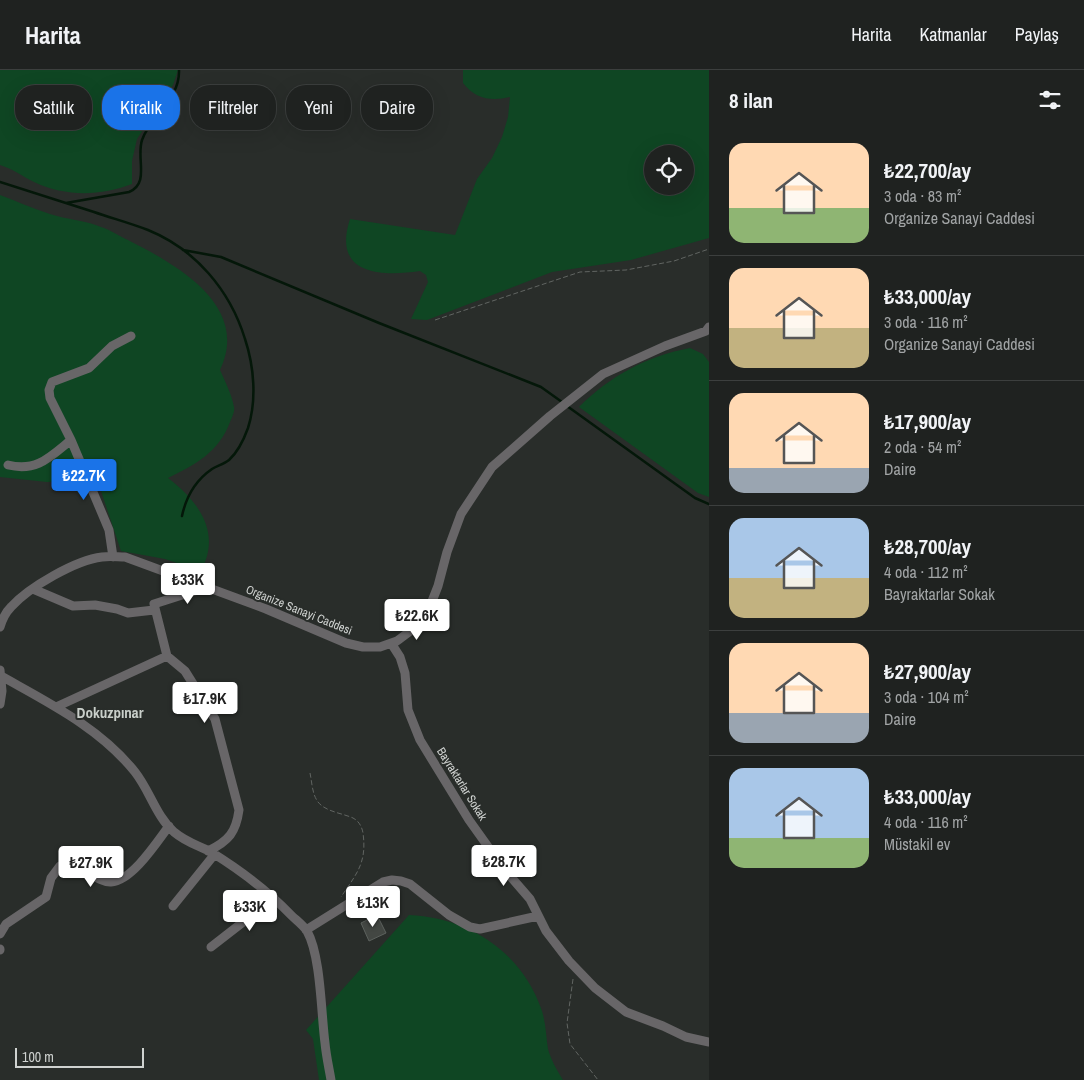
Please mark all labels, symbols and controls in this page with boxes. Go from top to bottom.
text: Harita [25,19,81,51]
text: Harita [851,22,891,47]
text: Katmanlar [919,22,987,47]
text: Paylaş [1015,22,1059,47]
chip: Satılık [15,85,92,130]
chip: Kiralık [102,85,180,130]
chip: Filtreler [190,85,276,130]
chip: Yeni [286,85,351,130]
chip: Daire [361,85,433,130]
text: 8 ilan [729,86,773,115]
icon: filters [1036,86,1064,114]
map controls [644,145,694,195]
button: locate [644,145,694,195]
text: ₺22,700/ay [884,156,971,185]
icon: home [769,163,829,223]
text: 3 oda · 83 m² [884,185,961,207]
text: Organize Sanayi Caddesi [884,207,1035,229]
text: ₺33,000/ay [884,282,971,311]
icon: home [769,288,829,348]
text: 3 oda · 116 m² [884,311,968,333]
text: Organize Sanayi Caddesi [884,333,1035,355]
text: ₺17,900/ay [884,407,971,436]
icon: home [769,413,829,473]
text: 2 oda · 54 m² [884,436,961,458]
pin: ₺22.7K [43,458,125,501]
text: Daire [884,458,916,480]
text: ₺22.7K [62,464,106,486]
text: ₺28,700/ay [884,532,971,561]
icon: home [769,538,829,598]
text: 4 oda · 112 m² [884,561,968,583]
pin: ₺33K [158,562,218,605]
text: ₺33K [172,568,204,590]
street label: Organize Sanayi Caddesi [244,581,354,639]
text: Bayraktarlar Sokak [884,583,995,605]
pin: ₺22.6K [376,598,458,641]
text: ₺22.6K [395,604,439,626]
text: ₺27,900/ay [884,657,971,686]
icon: home [769,663,829,723]
pin: ₺17.9K [164,682,246,724]
text: 3 oda · 104 m² [884,686,969,708]
text: ₺17.9K [183,687,227,709]
district label: Dokuzpınar [77,702,144,723]
text: Daire [884,708,916,730]
street label: Bayraktarlar Sokak [433,745,491,824]
text: ₺33,000/ay [884,782,971,811]
icon: home [769,788,829,848]
text: 4 oda · 116 m² [884,811,968,833]
text: Müstakil ev [884,833,950,855]
pin: ₺28.7K [463,844,545,887]
pin: ₺27.9K [50,846,132,888]
text: ₺28.7K [482,850,526,872]
text: ₺27.9K [69,851,113,873]
pin: ₺13K [343,886,403,928]
pin: ₺33K [220,890,280,932]
text: ₺13K [357,891,389,913]
text: ₺33K [234,895,266,917]
scale bar [15,1045,144,1068]
text: 100 m [22,1048,54,1066]

